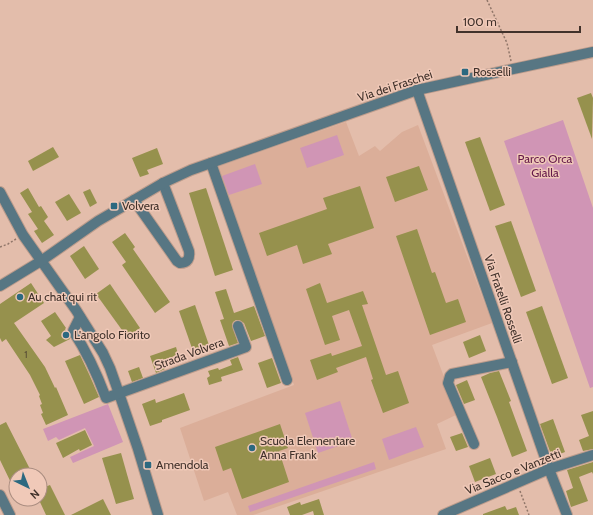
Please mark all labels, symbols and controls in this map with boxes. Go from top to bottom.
scale bar [457,8,580,34]
text: 100 m [463,14,497,29]
place label: Rosselli [473,64,511,79]
street label: Via dei Fraschei [356,66,434,105]
marker: Rosselli [460,67,470,77]
park label: Parco Orca Gialla [518,151,573,180]
place label: Volvera [122,198,160,213]
marker: Volvera [109,201,119,211]
street label: Via Fratelli Rosselli [481,252,526,345]
place label: Au chat qui rit [28,289,97,304]
marker: Au chat qui rit [15,292,25,302]
place label: L'angolo Fiorito [74,327,151,342]
marker: L'angolo Fiorito [61,330,71,340]
street label: Strada Volvera [152,334,226,373]
house number: 1 [24,348,28,361]
place label: Scuola Elementare Anna Frank [260,433,355,462]
marker: Scuola Elementare Anna Frank [247,443,257,453]
street label: Via Sacco e Vanzetti [463,445,563,498]
place label: Amendola [156,457,209,472]
marker: Amendola [143,460,153,470]
north arrow [8,467,48,507]
text: N [27,487,42,502]

